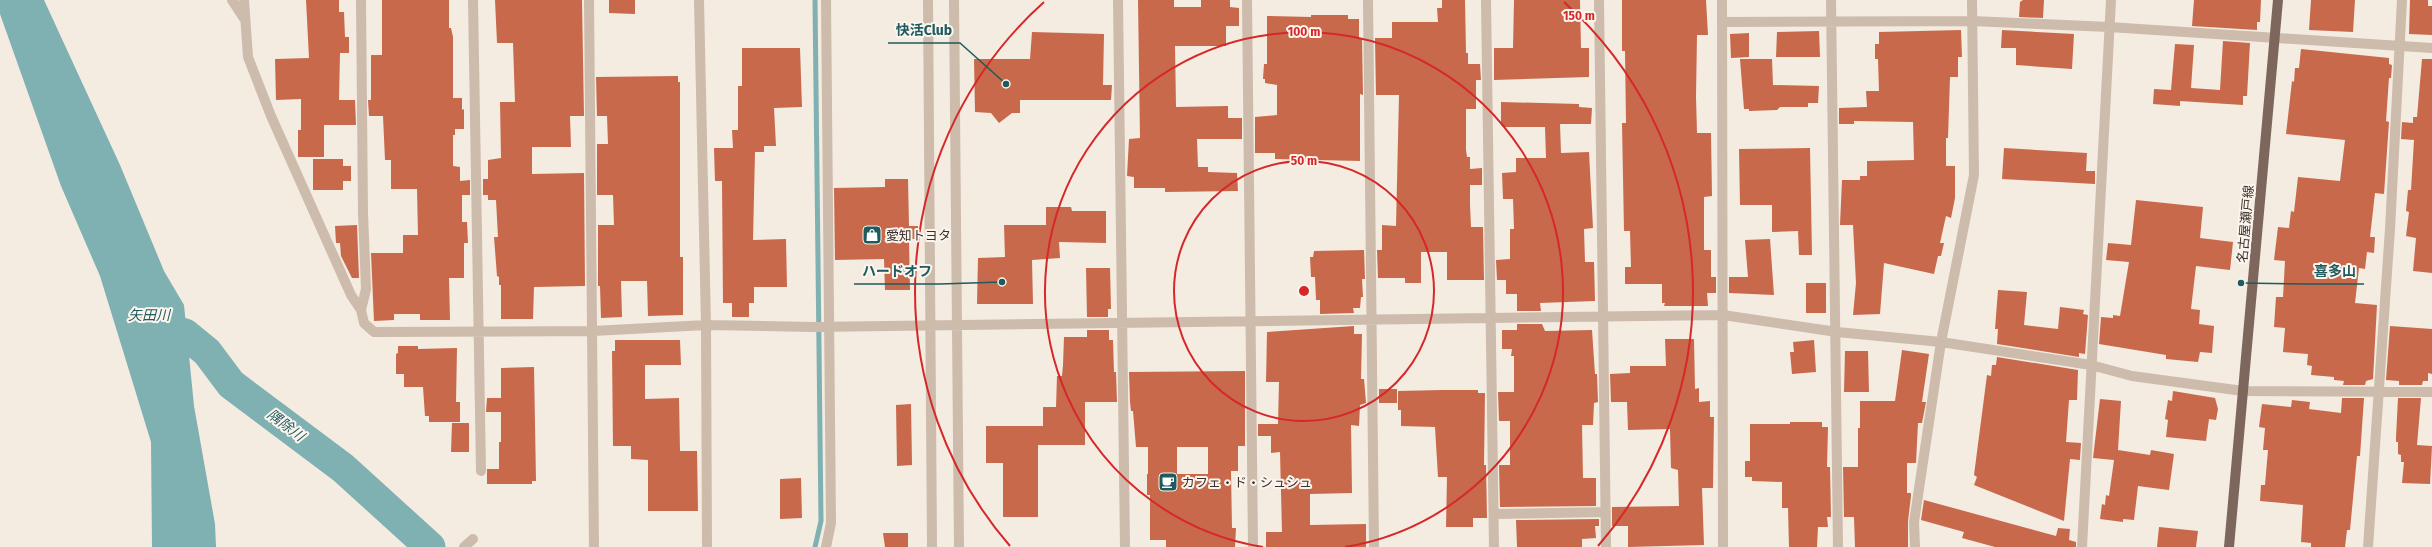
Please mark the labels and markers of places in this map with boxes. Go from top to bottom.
callout: 快活Club [888,17,960,43]
shop icon: 愛知トヨタ [861,224,883,246]
place label: 愛知トヨタ [886,228,951,243]
callout: ハードオフ [854,258,940,284]
callout: 喜多山 [2306,258,2364,284]
centre of rings [1297,284,1311,298]
cafe icon: カフェ・ド・シュシュ [1157,471,1179,493]
place label: カフェ・ド・シュシュ [1182,475,1312,490]

